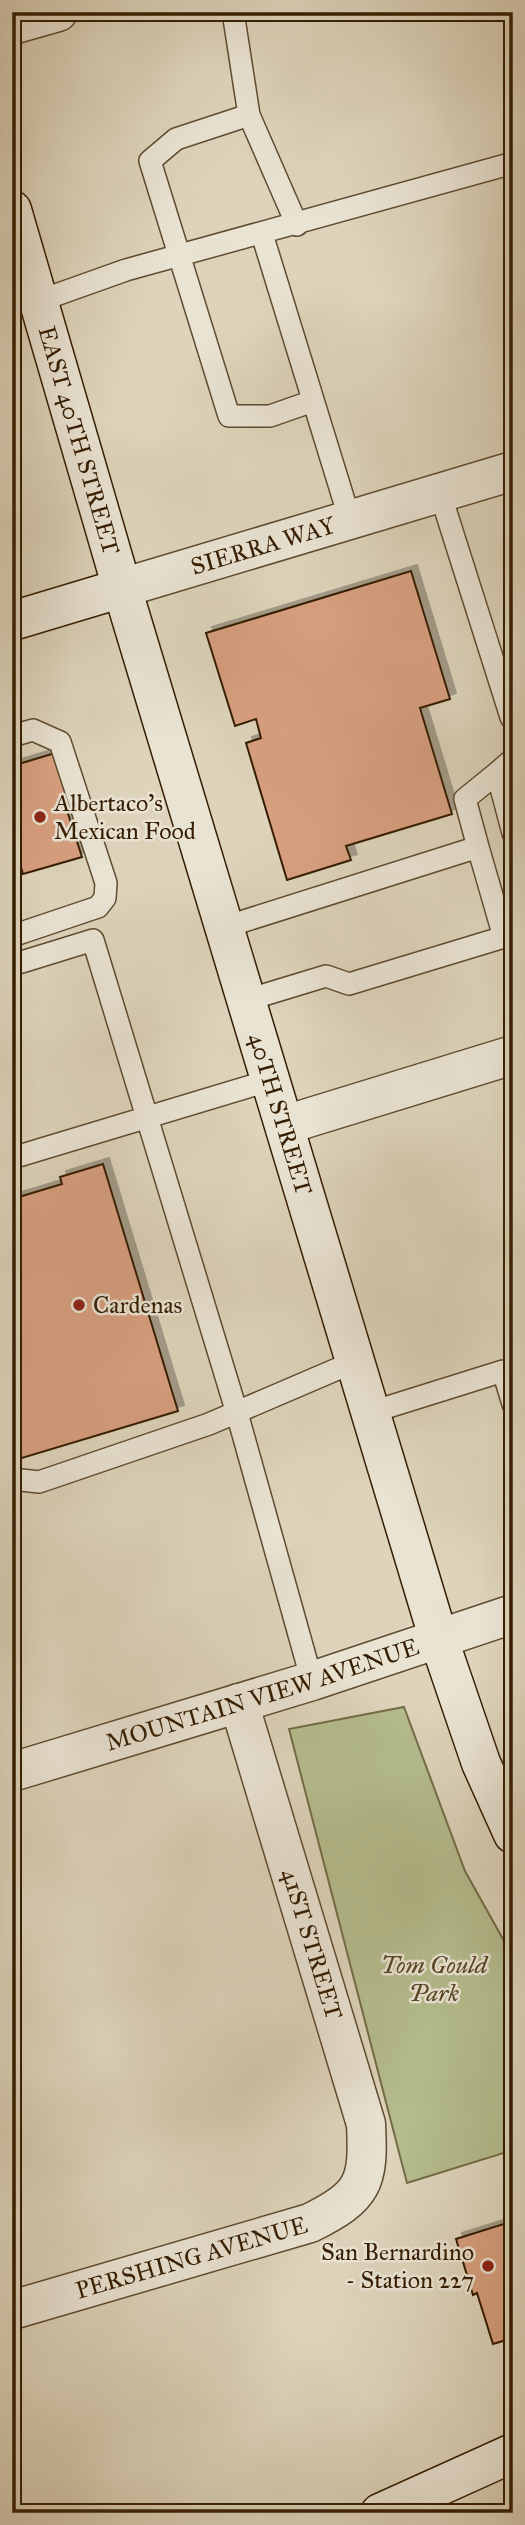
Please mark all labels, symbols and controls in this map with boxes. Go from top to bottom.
street label: EAST 40TH STREET [32,323,127,558]
street label: SIERRA WAY [187,510,339,582]
place label: Albertaco’s Mexican Food [53,788,196,846]
marker: Albertaco’s Mexican Food [32,809,48,825]
street label: 40TH STREET [242,1029,319,1199]
place label: Cardenas [93,1290,182,1320]
marker: Cardenas [71,1297,87,1313]
street label: MOUNTAIN VIEW AVENUE [102,1631,423,1758]
street label: 41ST STREET [275,1865,349,2023]
park label: Tom Gould Park [381,1950,489,2008]
street label: PERSHING AVENUE [72,2210,311,2306]
place label: San Bernardino - Station 227 [321,2237,474,2295]
marker: San Bernardino - Station 227 [480,2258,496,2274]

